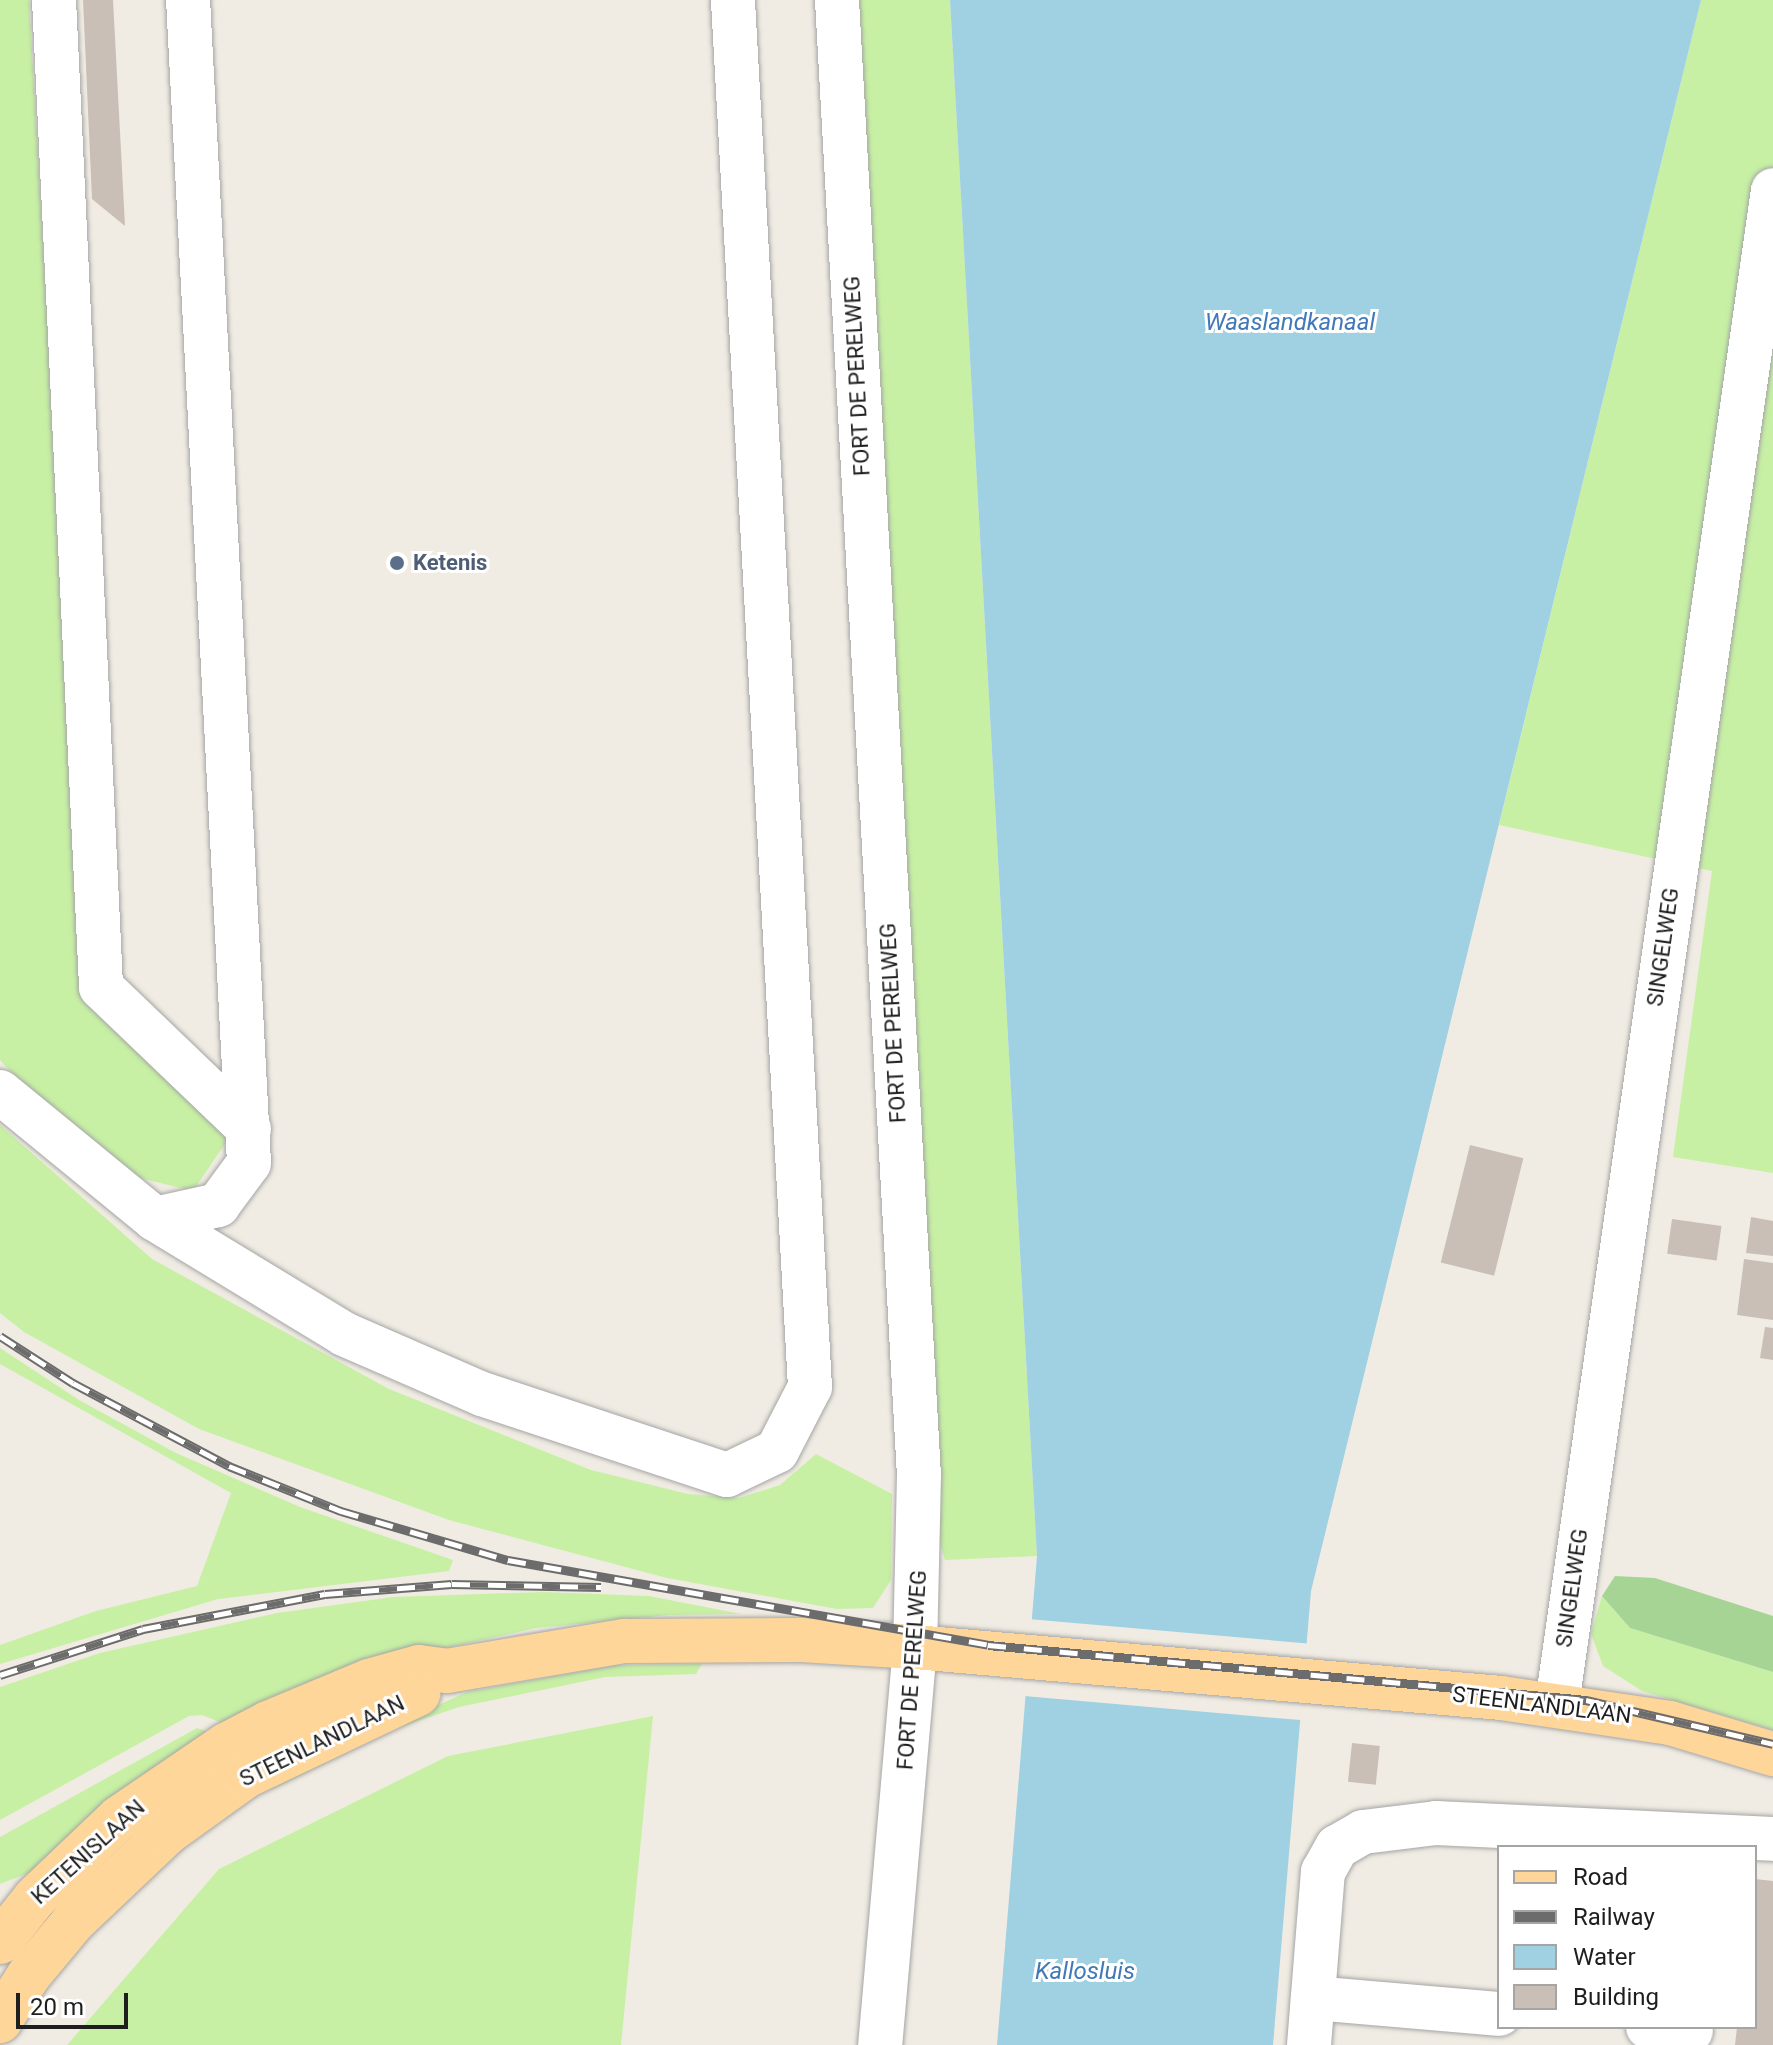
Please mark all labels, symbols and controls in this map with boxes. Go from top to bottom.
street label: FORT DE PERELWEG [839,275,875,477]
water label: Waaslandkanaal [1205,309,1375,337]
place label: Ketenis [413,550,487,576]
marker: Ketenis [388,554,406,572]
street label: SINGELWEG [1642,886,1684,1008]
street label: FORT DE PERELWEG [875,922,911,1124]
street label: SINGELWEG [1551,1527,1593,1649]
street label: FORT DE PERELWEG [892,1569,932,1771]
street label: STEENLANDLAAN [1451,1681,1633,1729]
street label: STEENLANDLAAN [235,1690,409,1792]
street label: KETENISLAAN [26,1794,150,1910]
legend [1497,1845,1757,2029]
text: Road [1573,1863,1628,1891]
text: Railway [1573,1903,1655,1931]
text: Water [1573,1943,1636,1971]
water label: Kallosluis [1035,1958,1135,1986]
scale bar [20,1977,132,2027]
text: Building [1573,1983,1659,2011]
text: 20 m [30,1993,84,2021]

